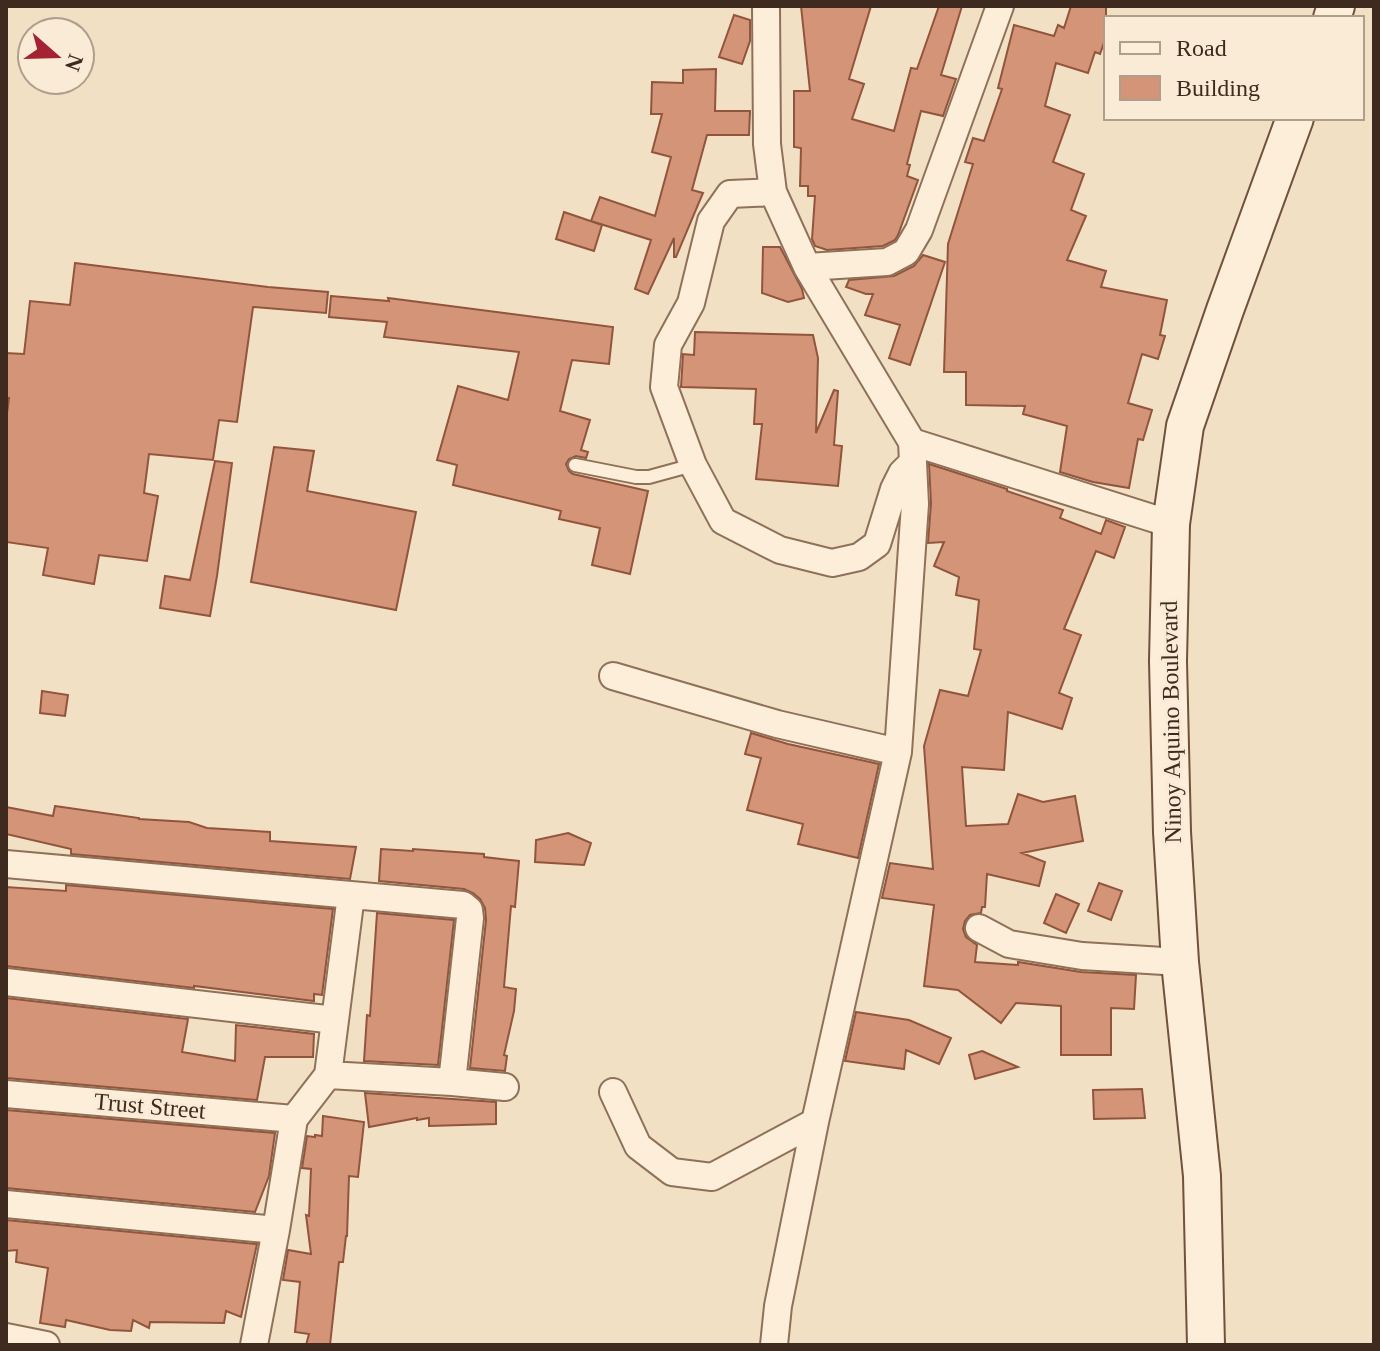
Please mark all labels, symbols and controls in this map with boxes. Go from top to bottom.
north arrow [16,16,96,96]
legend [1104,16,1364,120]
text: Road [1176,35,1227,61]
text: N [60,51,89,75]
text: Building [1176,75,1260,101]
street label: Ninoy Aquino Boulevard [1156,600,1186,844]
street label: Trust Street [93,1088,207,1124]

